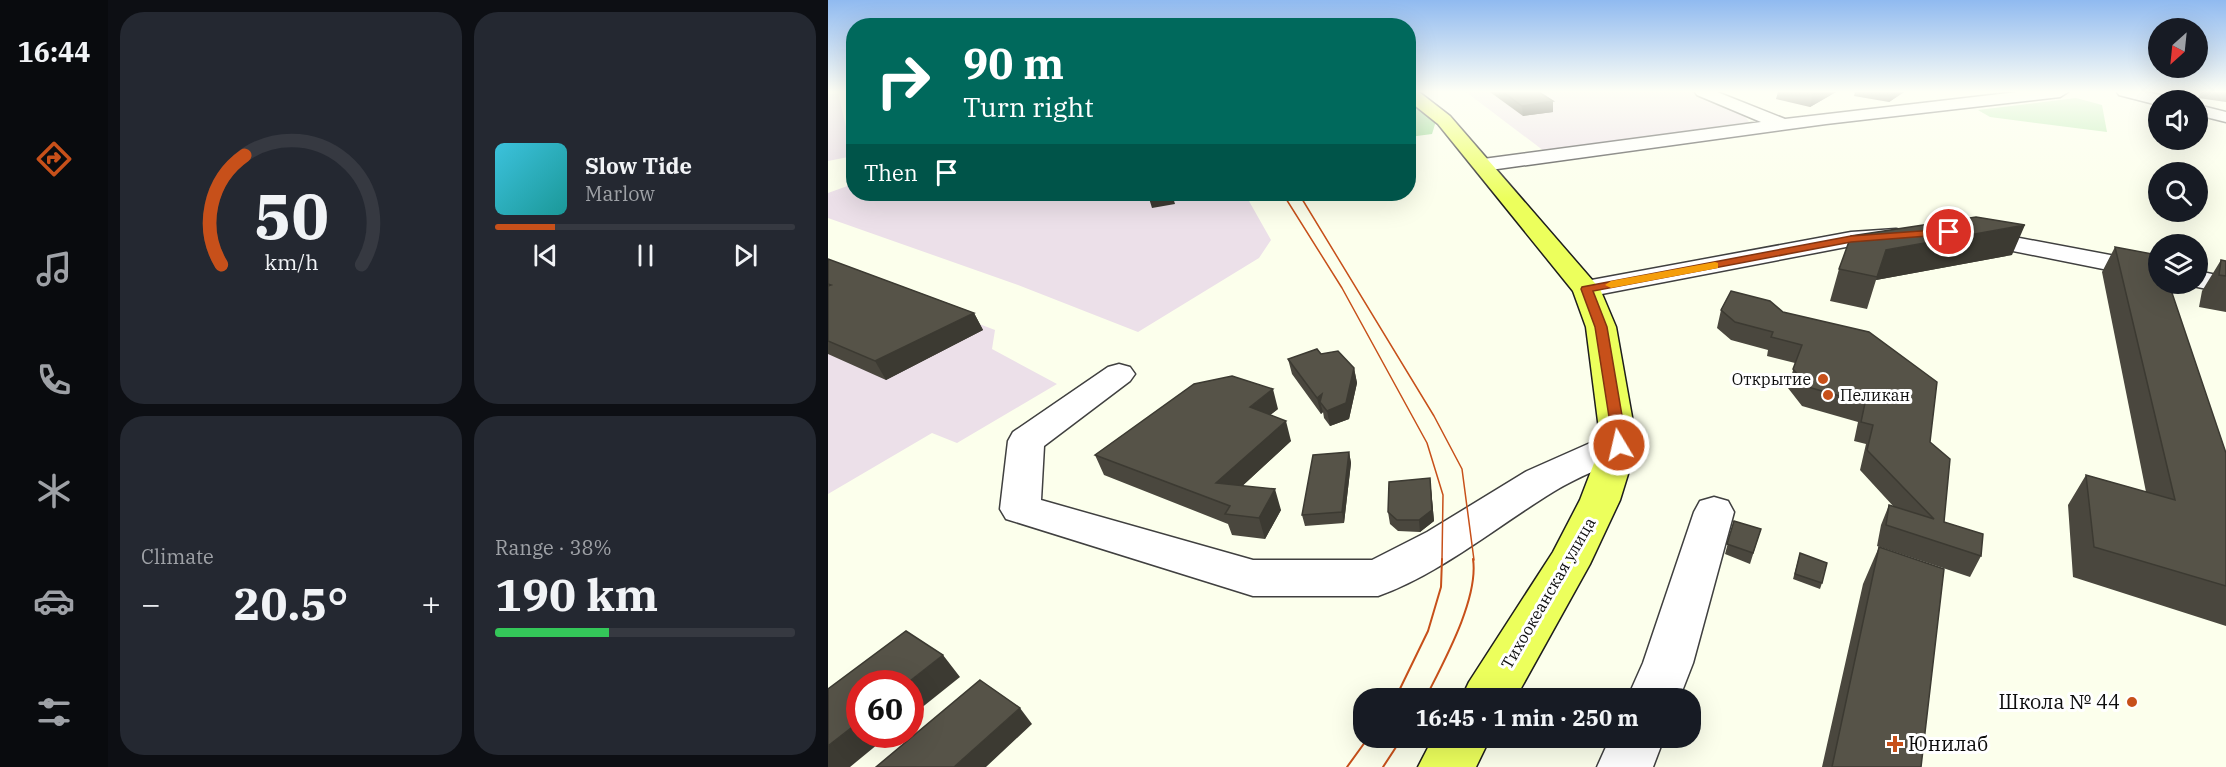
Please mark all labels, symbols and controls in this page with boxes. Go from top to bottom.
north arrow [2148,18,2208,78]
map controls [2148,18,2208,294]
text: 16:44 [18,34,90,69]
text: 90 m [963,36,1064,91]
icon: right [864,42,942,120]
text: Turn right [963,89,1094,124]
button: sound [2148,90,2208,150]
icon: directions [33,138,75,180]
text: Slow Tide [585,151,692,180]
icon: arrive [930,156,963,189]
text: Then [864,158,918,187]
button: search [2148,162,2208,222]
text: 50 [254,175,328,256]
text: Marlow [585,180,655,207]
pin [1923,206,1974,257]
icon: arrive [1932,215,1965,248]
button: layers [2148,234,2208,294]
icon: previous [529,239,562,272]
icon: pause [629,239,662,272]
icon: next [729,239,762,272]
icon: music [33,248,75,290]
text: km/h [264,248,318,276]
icon: phone [33,359,75,401]
place label: Открытие [1732,369,1811,389]
marker: Открытие [1816,372,1830,386]
place label: Пеликан [1840,385,1910,405]
marker: Пеликан [1821,388,1835,402]
position arrow [1587,413,1651,477]
icon: climate [33,470,75,512]
street label: Тихоокеанская улица [1496,514,1600,672]
text: Range · 38% [495,534,612,561]
text: Climate [141,543,214,570]
text: 190 km [495,565,658,623]
text: 20.5° [234,574,348,632]
icon: car [33,580,75,622]
text: − [141,582,161,625]
text: + [421,582,441,625]
speed limit sign: 60 [846,670,924,748]
place label: Школа № 44 [1999,688,2120,715]
icon: filters [33,691,75,733]
marker: Школа № 44 [2125,695,2139,709]
text: 16:45 · 1 min · 250 m [1415,703,1639,732]
place label: Юнилаб [1908,730,1988,757]
marker: Юнилаб [1886,735,1904,753]

